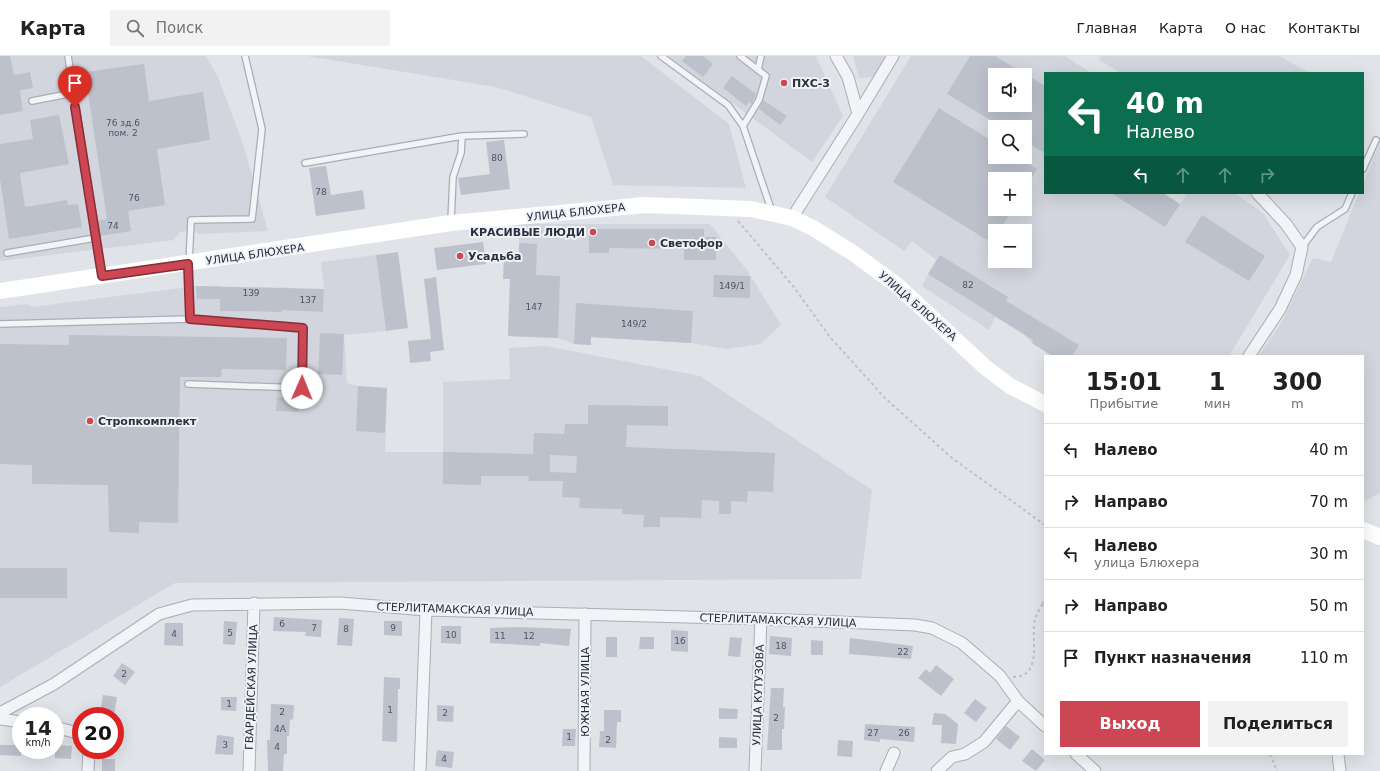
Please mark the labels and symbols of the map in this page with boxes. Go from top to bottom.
pin [58,66,92,107]
place label: ПХС-3 [792,77,830,90]
marker: ПХС-3 [779,78,789,88]
house number: 76 зд.6 пом. 2 [106,118,140,138]
house number: 80 [491,153,503,163]
house number: 78 [315,187,327,197]
house number: 76 [128,193,140,203]
street label: УЛИЦА БЛЮХЕРА [526,201,626,224]
house number: 74 [107,221,119,231]
place label: КРАСИВЫЕ ЛЮДИ [470,226,585,239]
marker: КРАСИВЫЕ ЛЮДИ [588,227,598,237]
place label: Светофор [660,237,723,250]
marker: Светофор [647,238,657,248]
street label: УЛИЦА БЛЮХЕРА [205,241,306,268]
place label: Усадьба [468,250,521,263]
marker: Усадьба [455,251,465,261]
street label: УЛИЦА БЛЮХЕРА [876,269,960,344]
house number: 82 [962,280,974,290]
house number: 149/1 [719,281,745,291]
house number: 139 [242,288,260,298]
house number: 137 [299,295,317,305]
house number: 147 [525,302,543,312]
house number: 149/2 [621,319,647,329]
position arrow [281,367,323,409]
place label: Стропкомплект [98,415,197,428]
marker: Стропкомплект [85,416,95,426]
street label: СТЕРЛИТАМАКСКАЯ УЛИЦА [376,600,534,619]
street label: СТЕРЛИТАМАКСКАЯ УЛИЦА [699,611,857,630]
house number: 6 [279,619,285,629]
house number: 7 [311,623,317,633]
house number: 9 [390,623,396,633]
street label: ГВАРДЕЙСКАЯ УЛИЦА [243,624,260,750]
house number: 8 [343,624,349,634]
house number: 5 [227,628,233,638]
house number: 4 [171,629,177,639]
house number: 10 [445,630,457,640]
house number: 11 [494,631,506,641]
house number: 12 [523,631,535,641]
house number: 16 [674,636,686,646]
house number: 18 [775,641,787,651]
street label: УЛИЦА КУТУЗОВА [750,644,767,746]
street label: ЮЖНАЯ УЛИЦА [579,647,592,737]
house number: 22 [897,647,909,657]
house number: 2 [121,669,127,679]
house number: 1 [226,699,232,709]
house number: 1 [387,705,393,715]
speed limit sign: 20 [72,707,124,759]
house number: 2 [279,707,285,717]
house number: 2 [442,708,448,718]
house number: 2 [773,713,779,723]
house number: 4А [274,724,287,734]
house number: 27 [867,728,879,738]
house number: 26 [898,728,910,738]
house number: 1 [566,732,572,742]
house number: 2 [605,735,611,745]
house number: 3 [222,740,228,750]
house number: 4 [274,742,280,752]
house number: 4 [441,754,447,764]

